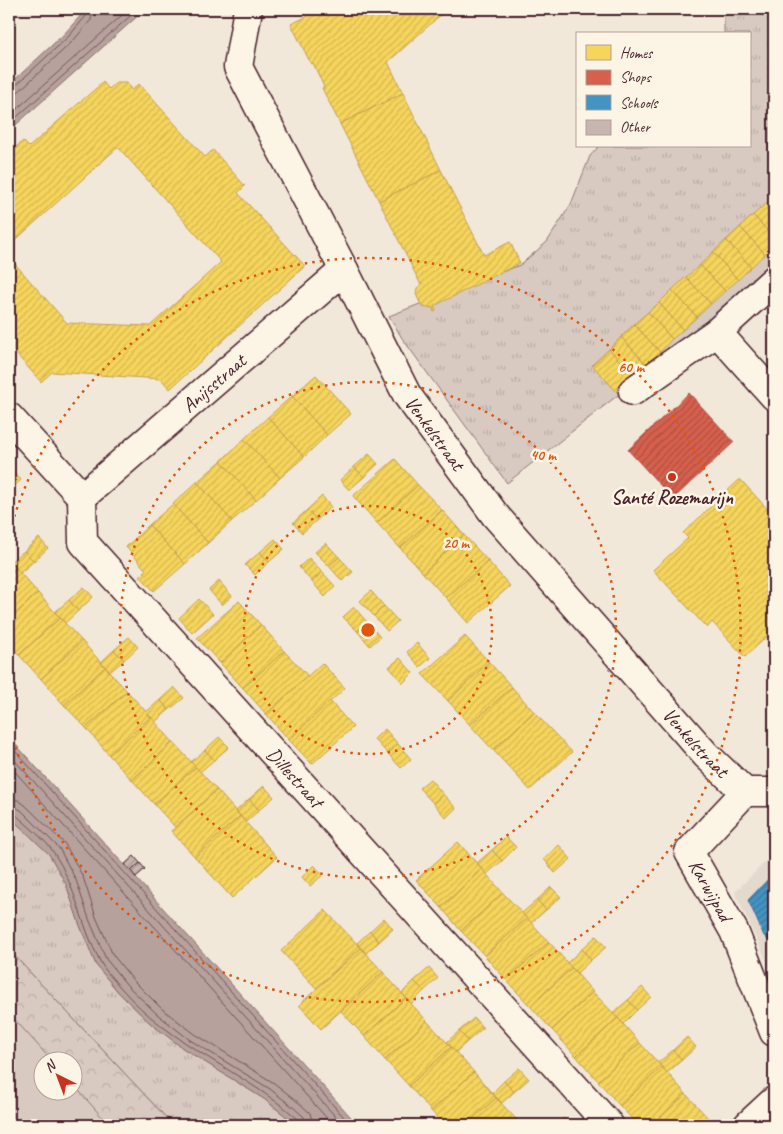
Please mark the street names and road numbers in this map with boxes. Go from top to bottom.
street label: Anijsstraat [176,347,253,418]
street label: Venkelstraat [399,391,472,477]
street label: Venkelstraat [657,702,736,784]
street label: Dillestraat [261,742,331,815]
street label: Karwijpad [683,855,740,928]

